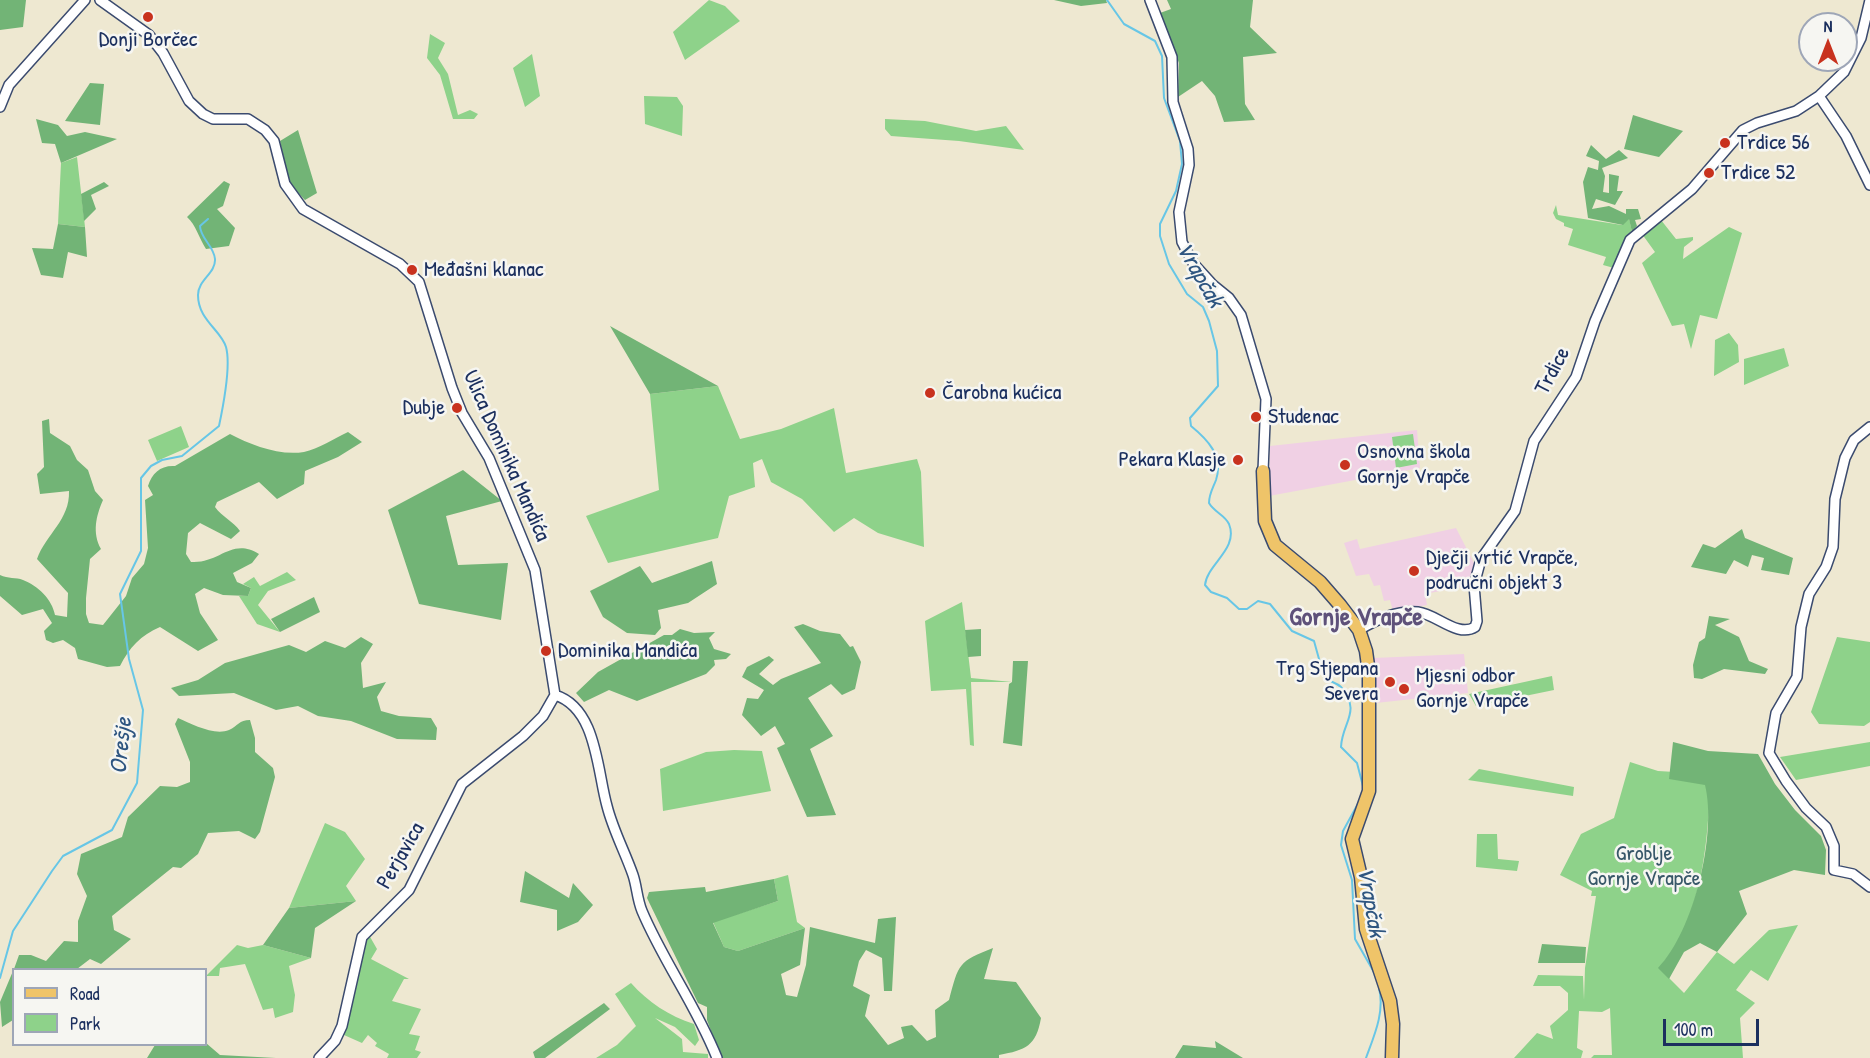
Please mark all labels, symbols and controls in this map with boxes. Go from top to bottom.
marker: Donji Borčec [141,10,155,24]
north arrow [1798,12,1858,72]
text: N [1824,15,1832,37]
place label: Donji Borčec [99,27,197,53]
place label: Trdice 56 [1737,130,1810,156]
marker: Trdice 56 [1718,136,1732,150]
place label: Trdice 52 [1721,160,1795,186]
marker: Trdice 52 [1702,166,1716,180]
water label: Vrapčak [1169,237,1229,313]
place label: Međašni klanac [424,257,543,283]
marker: Međašni klanac [405,263,419,277]
street label: Trdice [1530,343,1576,399]
street label: Ulica Dominika Mandića [456,366,556,546]
place label: Čarobna kućica [942,380,1061,406]
marker: Čarobna kućica [923,386,937,400]
place label: Dubje [403,395,445,421]
marker: Dubje [450,401,464,415]
place label: Studenac [1268,404,1339,430]
marker: Studenac [1249,410,1263,424]
place label: Osnovna škola Gornje Vrapče [1357,439,1470,490]
place label: Pekara Klasje [1118,447,1226,473]
marker: Pekara Klasje [1231,453,1245,467]
marker: Osnovna škola Gornje Vrapče [1338,458,1352,472]
place label: Dječji vrtić Vrapče, područni objekt 3 [1426,545,1578,596]
marker: Dječji vrtić Vrapče, područni objekt 3 [1407,564,1421,578]
district label: Gornje Vrapče [1289,602,1423,634]
place label: Dominika Mandića [558,638,697,664]
marker: Dominika Mandića [539,644,553,658]
place label: Trg Stjepana Severa [1276,656,1378,708]
place label: Mjesni odbor Gornje Vrapče [1416,663,1529,714]
marker: Trg Stjepana Severa [1383,675,1397,689]
marker: Mjesni odbor Gornje Vrapče [1397,682,1411,696]
water label: Orešje [105,716,139,776]
street label: Perjavica [371,818,431,894]
park label: Groblje Gornje Vrapče [1588,841,1700,892]
water label: Vrapčak [1350,864,1390,940]
legend [12,968,207,1046]
text: Road [70,981,100,1006]
scale bar [1666,1007,1762,1045]
text: Park [70,1011,100,1036]
text: 100 m [1674,1017,1713,1042]

